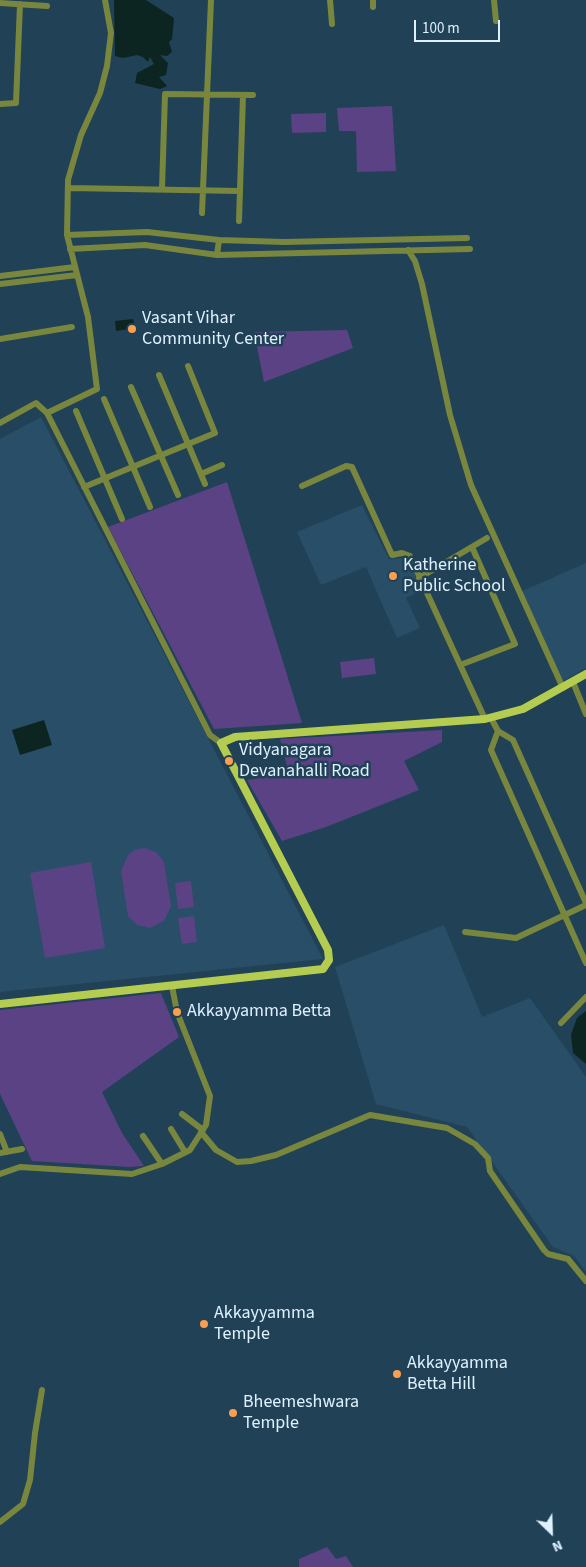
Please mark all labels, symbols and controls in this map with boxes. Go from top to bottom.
scale bar [416,10,502,42]
text: 100 m [422,18,460,39]
place label: Vasant Vihar Community Center [142,308,284,350]
marker: Vasant Vihar Community Center [126,323,138,335]
place label: Katherine Public School [403,555,505,598]
marker: Katherine Public School [387,570,399,582]
place label: Vidyanagara Devanahalli Road [239,740,370,782]
marker: Vidyanagara Devanahalli Road [223,755,235,767]
place label: Akkayyamma Betta [187,1001,331,1023]
marker: Akkayyamma Betta [171,1006,183,1018]
place label: Akkayyamma Temple [214,1303,315,1346]
marker: Akkayyamma Temple [198,1318,210,1330]
place label: Akkayyamma Betta Hill [407,1353,508,1396]
marker: Akkayyamma Betta Hill [391,1368,403,1380]
place label: Bheemeshwara Temple [243,1392,359,1435]
marker: Bheemeshwara Temple [227,1407,239,1419]
north arrow [526,1507,576,1557]
text: N [549,1535,565,1557]

